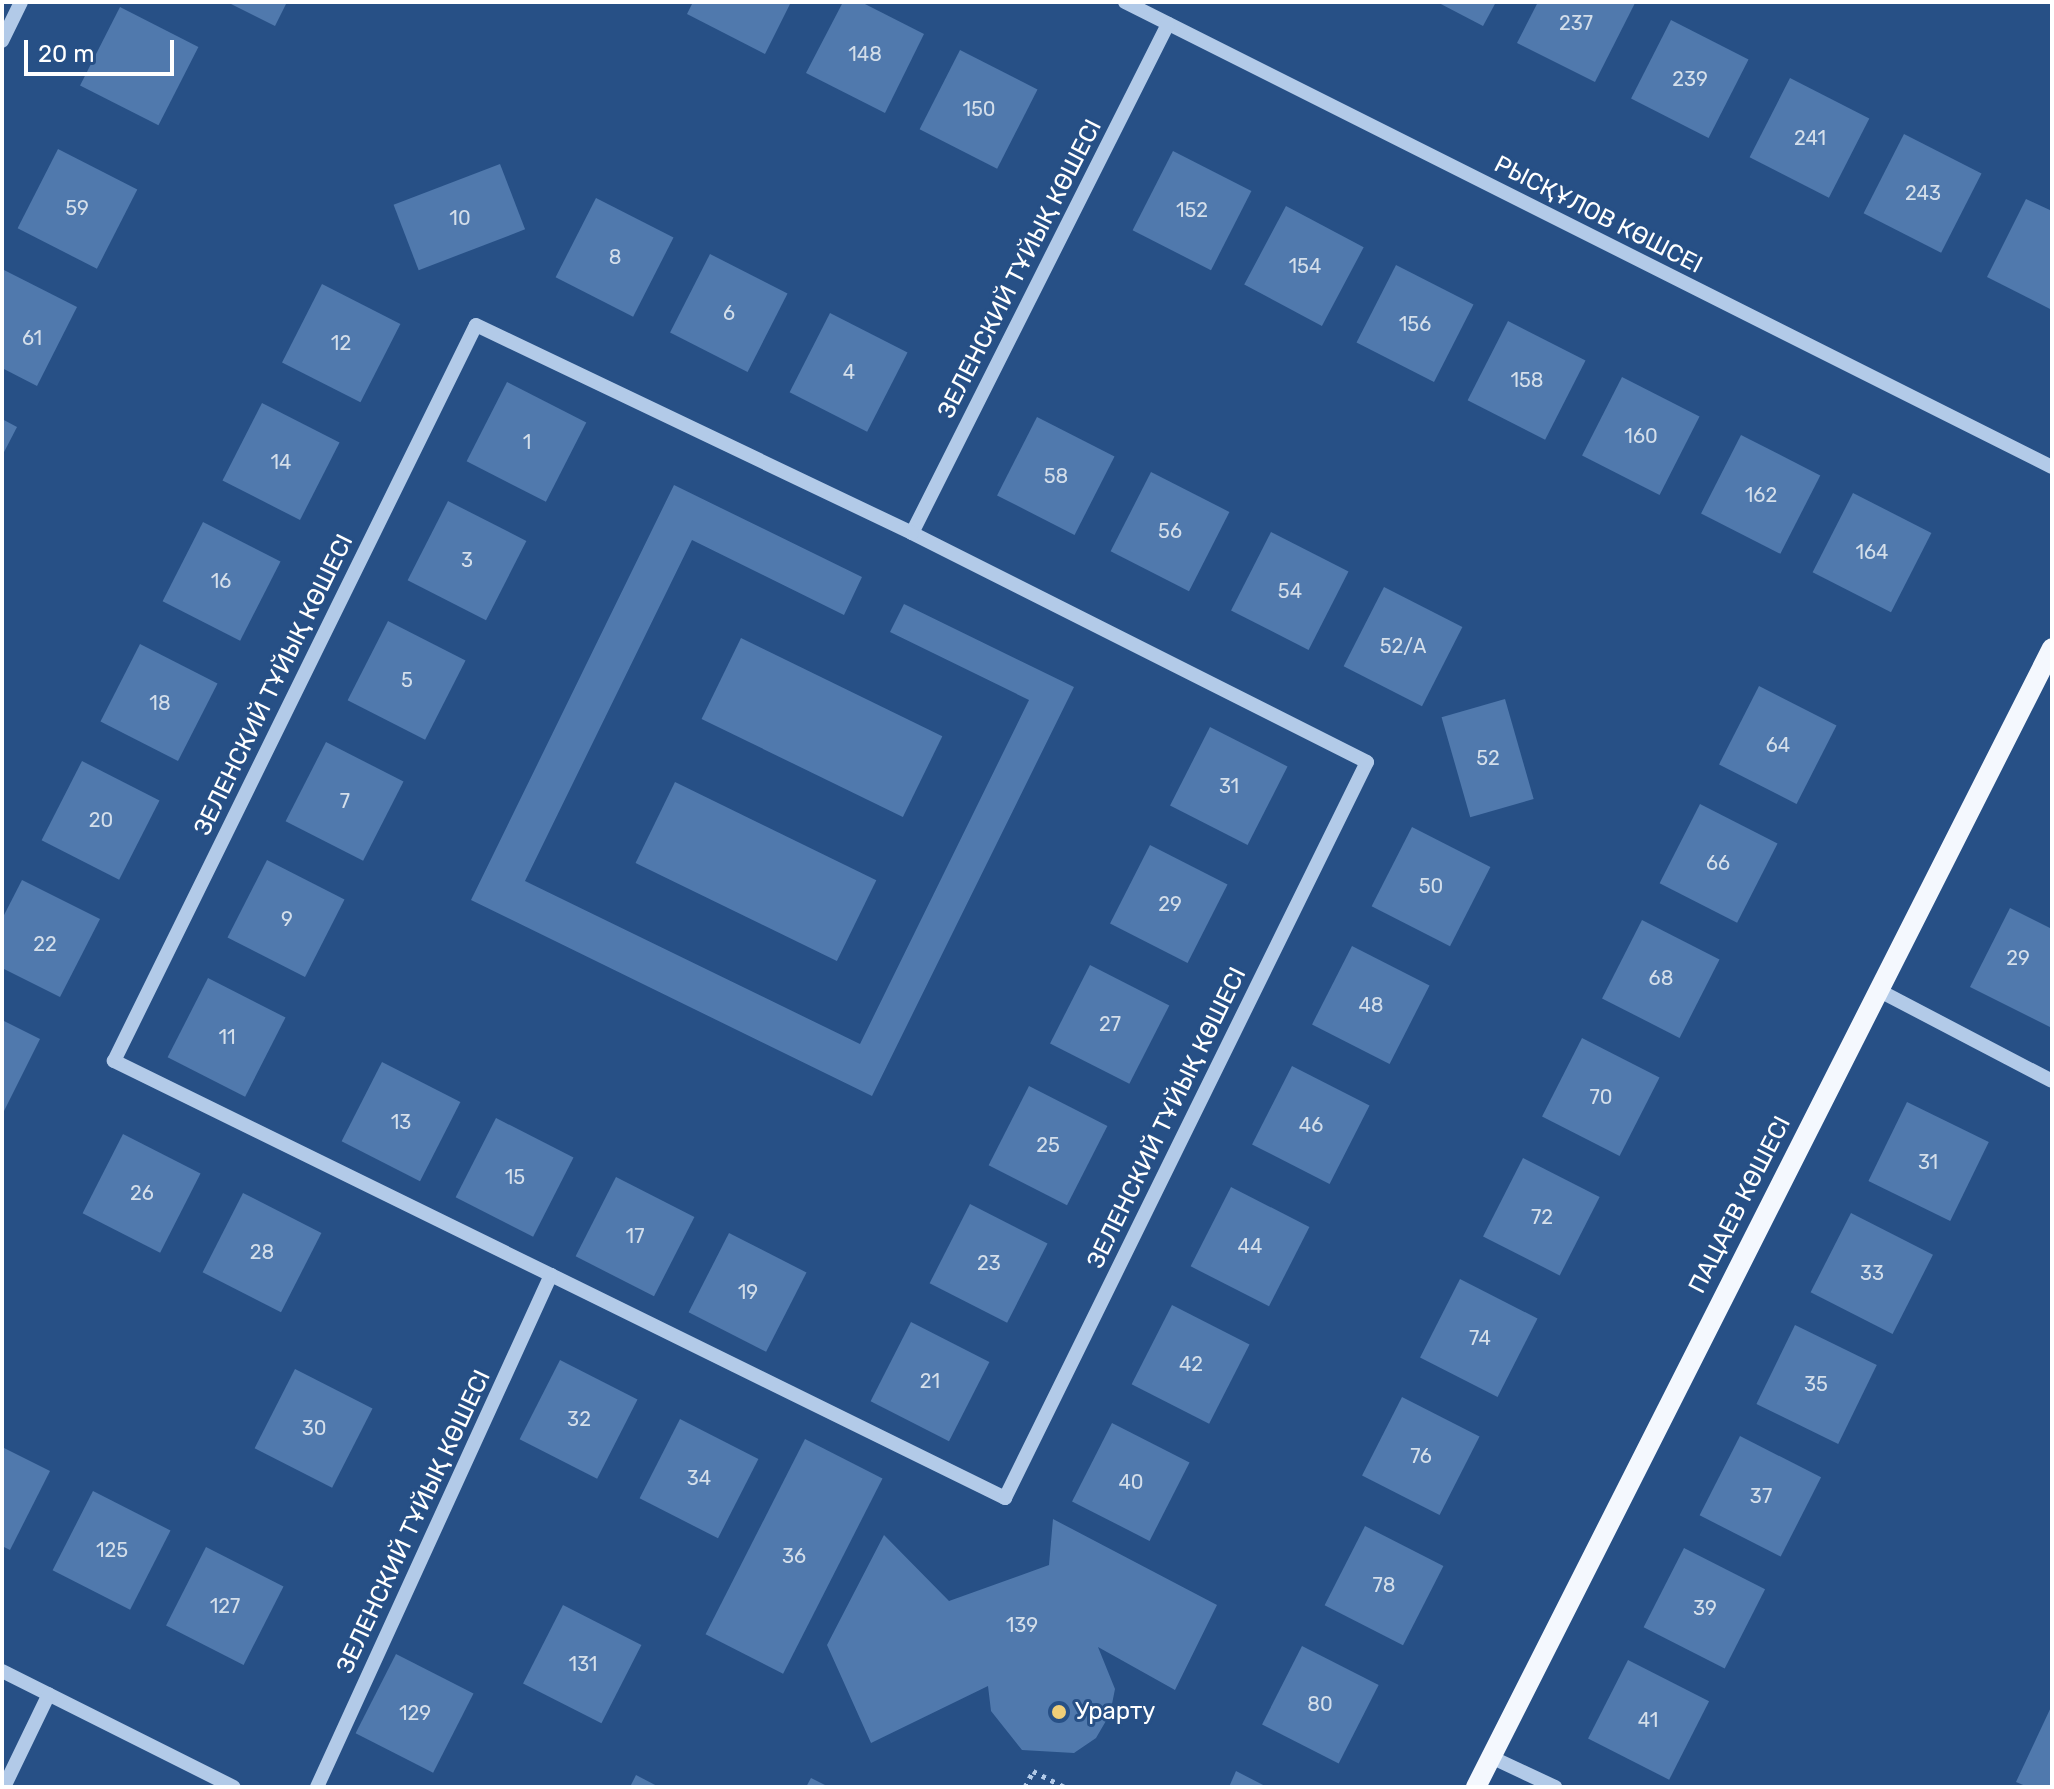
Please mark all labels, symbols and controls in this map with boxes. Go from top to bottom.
house number: 237 [1559,11,1593,35]
scale bar [28,24,178,74]
text: 20 m [38,40,95,68]
house number: 148 [848,42,882,66]
house number: 239 [1672,67,1708,91]
house number: 150 [962,97,996,121]
street label: ЗЕЛЕНСКИЙ ТҰЙЫҚ КӨШЕСІ [932,115,1108,423]
house number: 241 [1794,126,1826,150]
street label: РЫСҚҰЛОВ КӨШСЕІ [1489,150,1707,280]
house number: 243 [1905,181,1941,205]
house number: 59 [65,196,89,220]
house number: 152 [1176,198,1208,222]
house number: 10 [449,206,471,230]
house number: 8 [609,245,621,269]
house number: 154 [1289,254,1321,278]
house number: 6 [723,301,735,325]
house number: 156 [1399,312,1431,336]
house number: 61 [22,326,42,350]
house number: 12 [331,331,351,355]
house number: 4 [843,360,855,384]
house number: 158 [1510,368,1544,392]
house number: 160 [1624,424,1658,448]
house number: 1 [523,430,531,454]
house number: 14 [271,450,291,474]
house number: 58 [1044,464,1068,488]
house number: 162 [1745,483,1777,507]
house number: 56 [1158,519,1182,543]
street label: ЗЕЛЕНСКИЙ ТҰЙЫҚ КӨШЕСІ [188,530,360,840]
house number: 164 [1855,540,1889,564]
house number: 3 [461,548,473,572]
house number: 16 [211,569,231,593]
house number: 54 [1278,579,1302,603]
house number: 52/А [1380,634,1426,658]
house number: 5 [401,668,413,692]
house number: 18 [149,691,171,715]
house number: 64 [1766,733,1790,757]
house number: 52 [1476,746,1500,770]
house number: 31 [1219,774,1239,798]
house number: 7 [340,789,350,813]
house number: 20 [89,808,113,832]
house number: 66 [1706,851,1730,875]
house number: 50 [1419,874,1443,898]
house number: 29 [1158,892,1182,916]
house number: 9 [281,907,293,931]
house number: 22 [33,932,57,956]
house number: 29 [2006,946,2030,970]
street label: ЗЕЛЕНСКИЙ ТҰЙЫҚ КӨШЕСІ [1081,963,1253,1273]
house number: 68 [1649,966,1673,990]
house number: 48 [1358,993,1384,1017]
house number: 27 [1099,1012,1121,1036]
house number: 11 [218,1025,236,1049]
house number: 70 [1590,1085,1612,1109]
house number: 13 [391,1110,411,1134]
street label: ПАЦАЕВ КӨШЕСІ [1683,1112,1797,1298]
house number: 46 [1299,1113,1323,1137]
house number: 25 [1036,1133,1060,1157]
house number: 31 [1918,1150,1938,1174]
house number: 15 [505,1165,525,1189]
house number: 26 [130,1181,154,1205]
house number: 72 [1531,1205,1553,1229]
house number: 17 [626,1224,644,1248]
house number: 44 [1238,1234,1262,1258]
house number: 28 [250,1240,274,1264]
house number: 23 [977,1251,1001,1275]
house number: 33 [1860,1261,1884,1285]
house number: 19 [738,1280,758,1304]
house number: 74 [1469,1326,1491,1350]
house number: 42 [1179,1352,1203,1376]
street label: ЗЕЛЕНСКИЙ ТҰЙЫҚ КӨШЕСІ [331,1366,497,1678]
house number: 21 [920,1369,940,1393]
house number: 35 [1804,1372,1828,1396]
house number: 32 [567,1407,591,1431]
house number: 30 [302,1416,326,1440]
house number: 76 [1410,1444,1432,1468]
house number: 34 [687,1466,711,1490]
house number: 40 [1118,1470,1144,1494]
house number: 37 [1750,1484,1772,1508]
house number: 125 [96,1538,128,1562]
house number: 36 [782,1544,806,1568]
house number: 78 [1373,1573,1395,1597]
house number: 127 [210,1594,240,1618]
house number: 39 [1693,1596,1717,1620]
house number: 139 [1006,1613,1038,1637]
house number: 131 [569,1652,597,1676]
house number: 80 [1307,1692,1333,1716]
place label: Урарту [1075,1698,1155,1726]
house number: 129 [399,1701,431,1725]
marker: Урарту [1050,1703,1068,1721]
house number: 41 [1638,1708,1658,1732]

